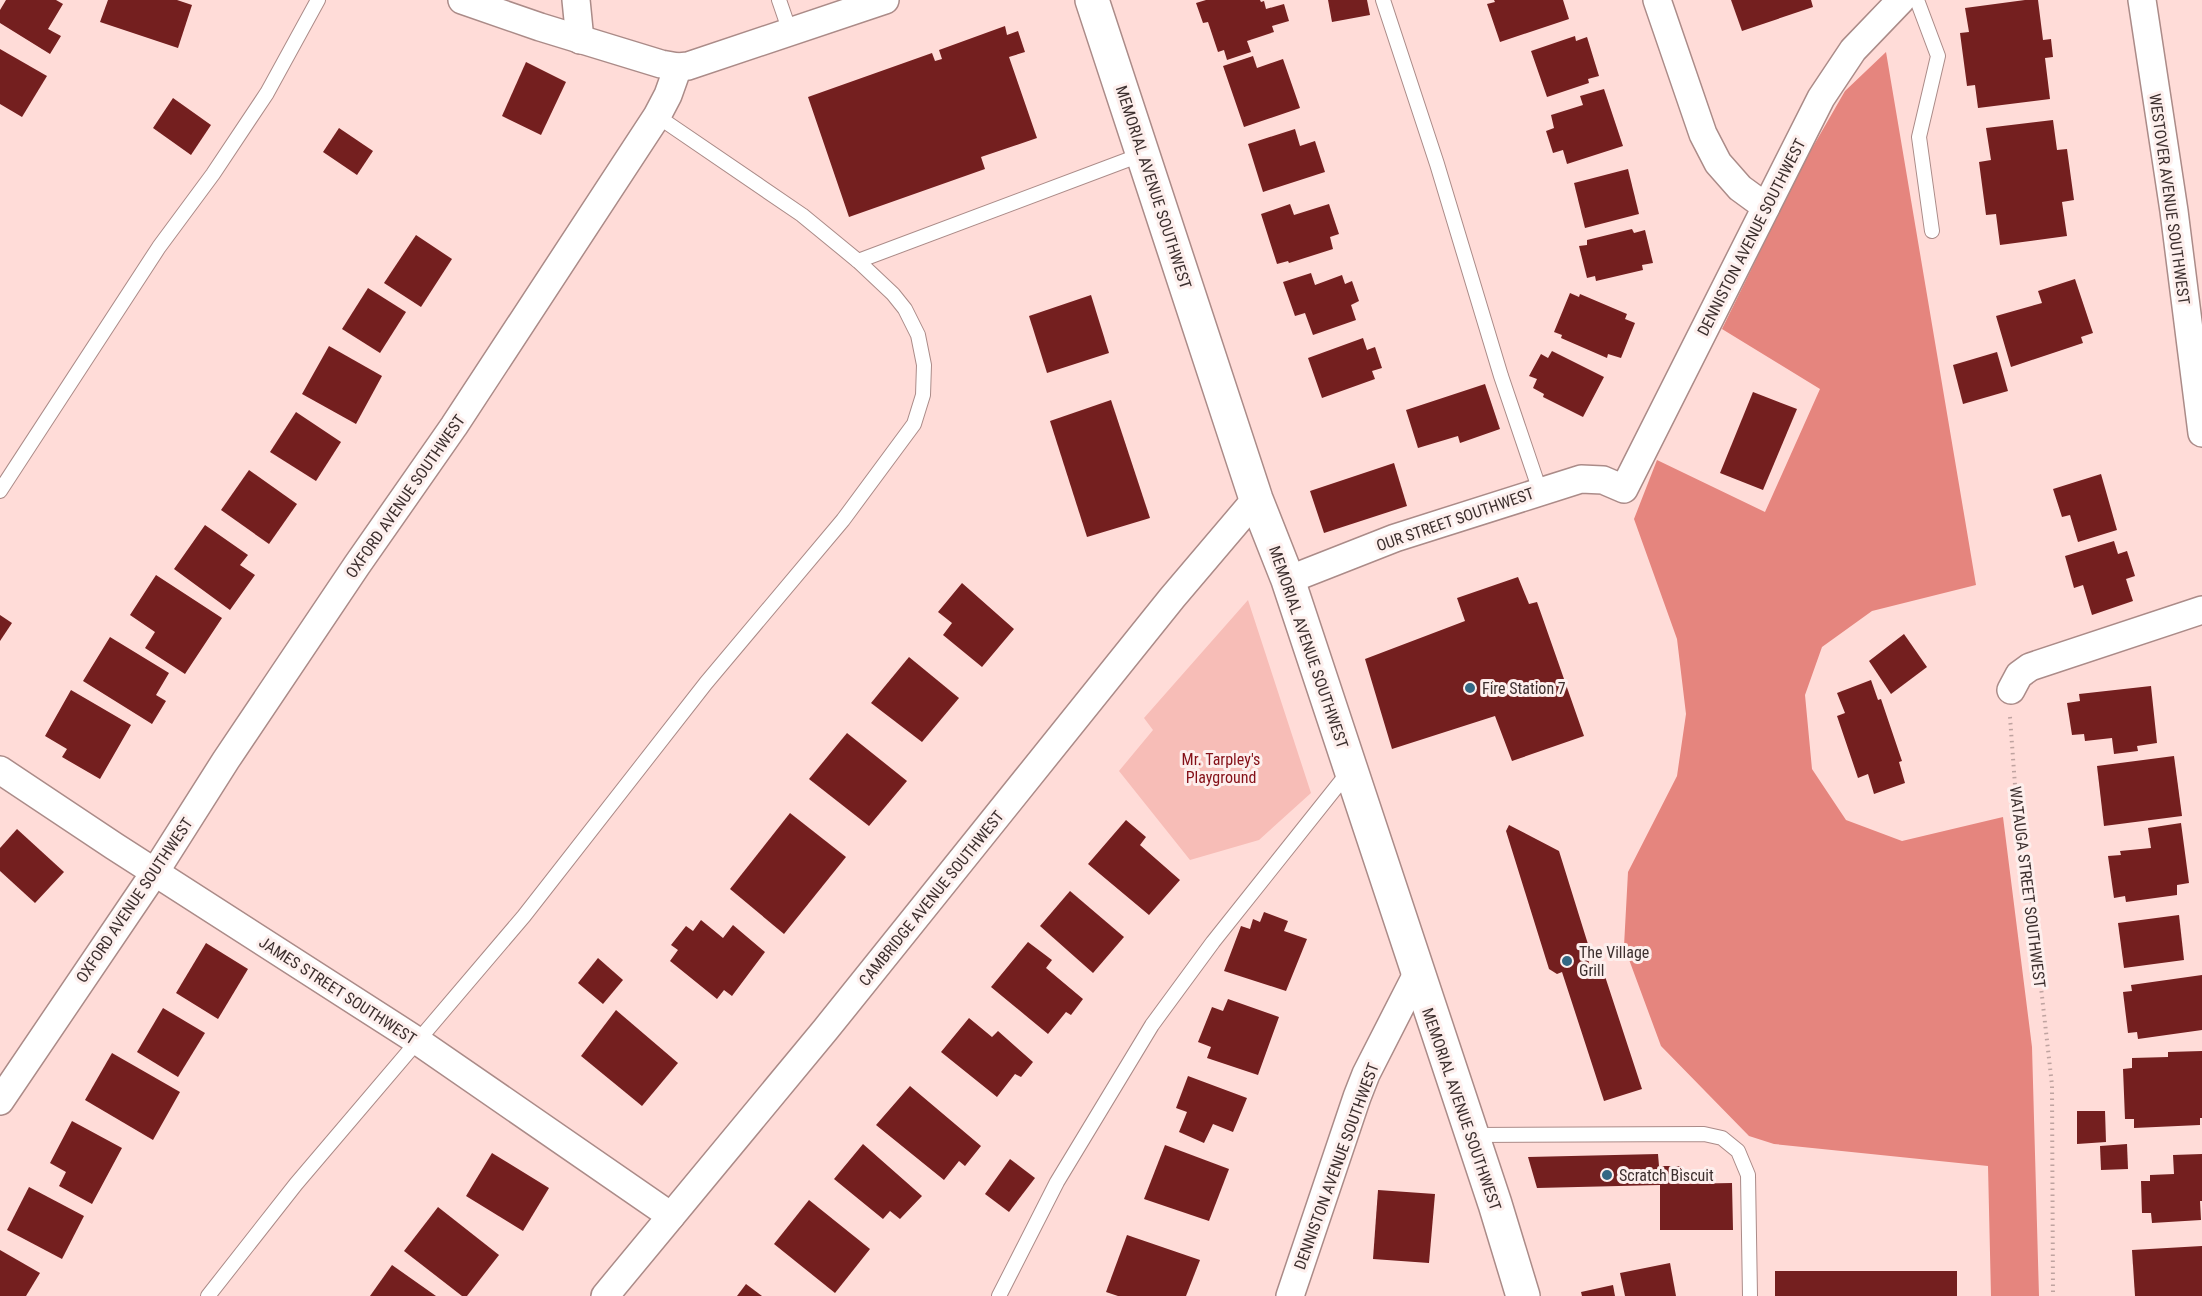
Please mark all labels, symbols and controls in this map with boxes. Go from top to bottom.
street label: MEMORIAL AVENUE SOUTHWEST [1112,83,1195,291]
street label: WESTOVER AVENUE SOUTHWEST [2145,92,2194,306]
street label: DENNISTON AVENUE SOUTHWEST [1693,136,1809,339]
street label: OXFORD AVENUE SOUTHWEST [342,411,469,582]
street label: OUR STREET SOUTHWEST [1374,484,1537,555]
street label: MEMORIAL AVENUE SOUTHWEST [1265,543,1352,751]
place label: Fire Station 7 [1482,679,1566,698]
marker: Fire Station 7 [1463,681,1477,695]
park label: Mr. Tarpley's Playground [1182,750,1260,787]
street label: WATAUGA STREET SOUTHWEST [2006,785,2049,989]
street label: CAMBRIDGE AVENUE SOUTHWEST [855,807,1008,990]
street label: OXFORD AVENUE SOUTHWEST [72,814,197,986]
street label: JAMES STREET SOUTHWEST [256,932,420,1048]
place label: The Village Grill [1579,943,1649,980]
marker: The Village Grill [1560,954,1574,968]
street label: MEMORIAL AVENUE SOUTHWEST [1418,1005,1505,1213]
street label: DENNISTON AVENUE SOUTHWEST [1290,1060,1383,1272]
place label: Scratch Biscuit [1619,1166,1714,1185]
marker: Scratch Biscuit [1600,1168,1614,1182]

